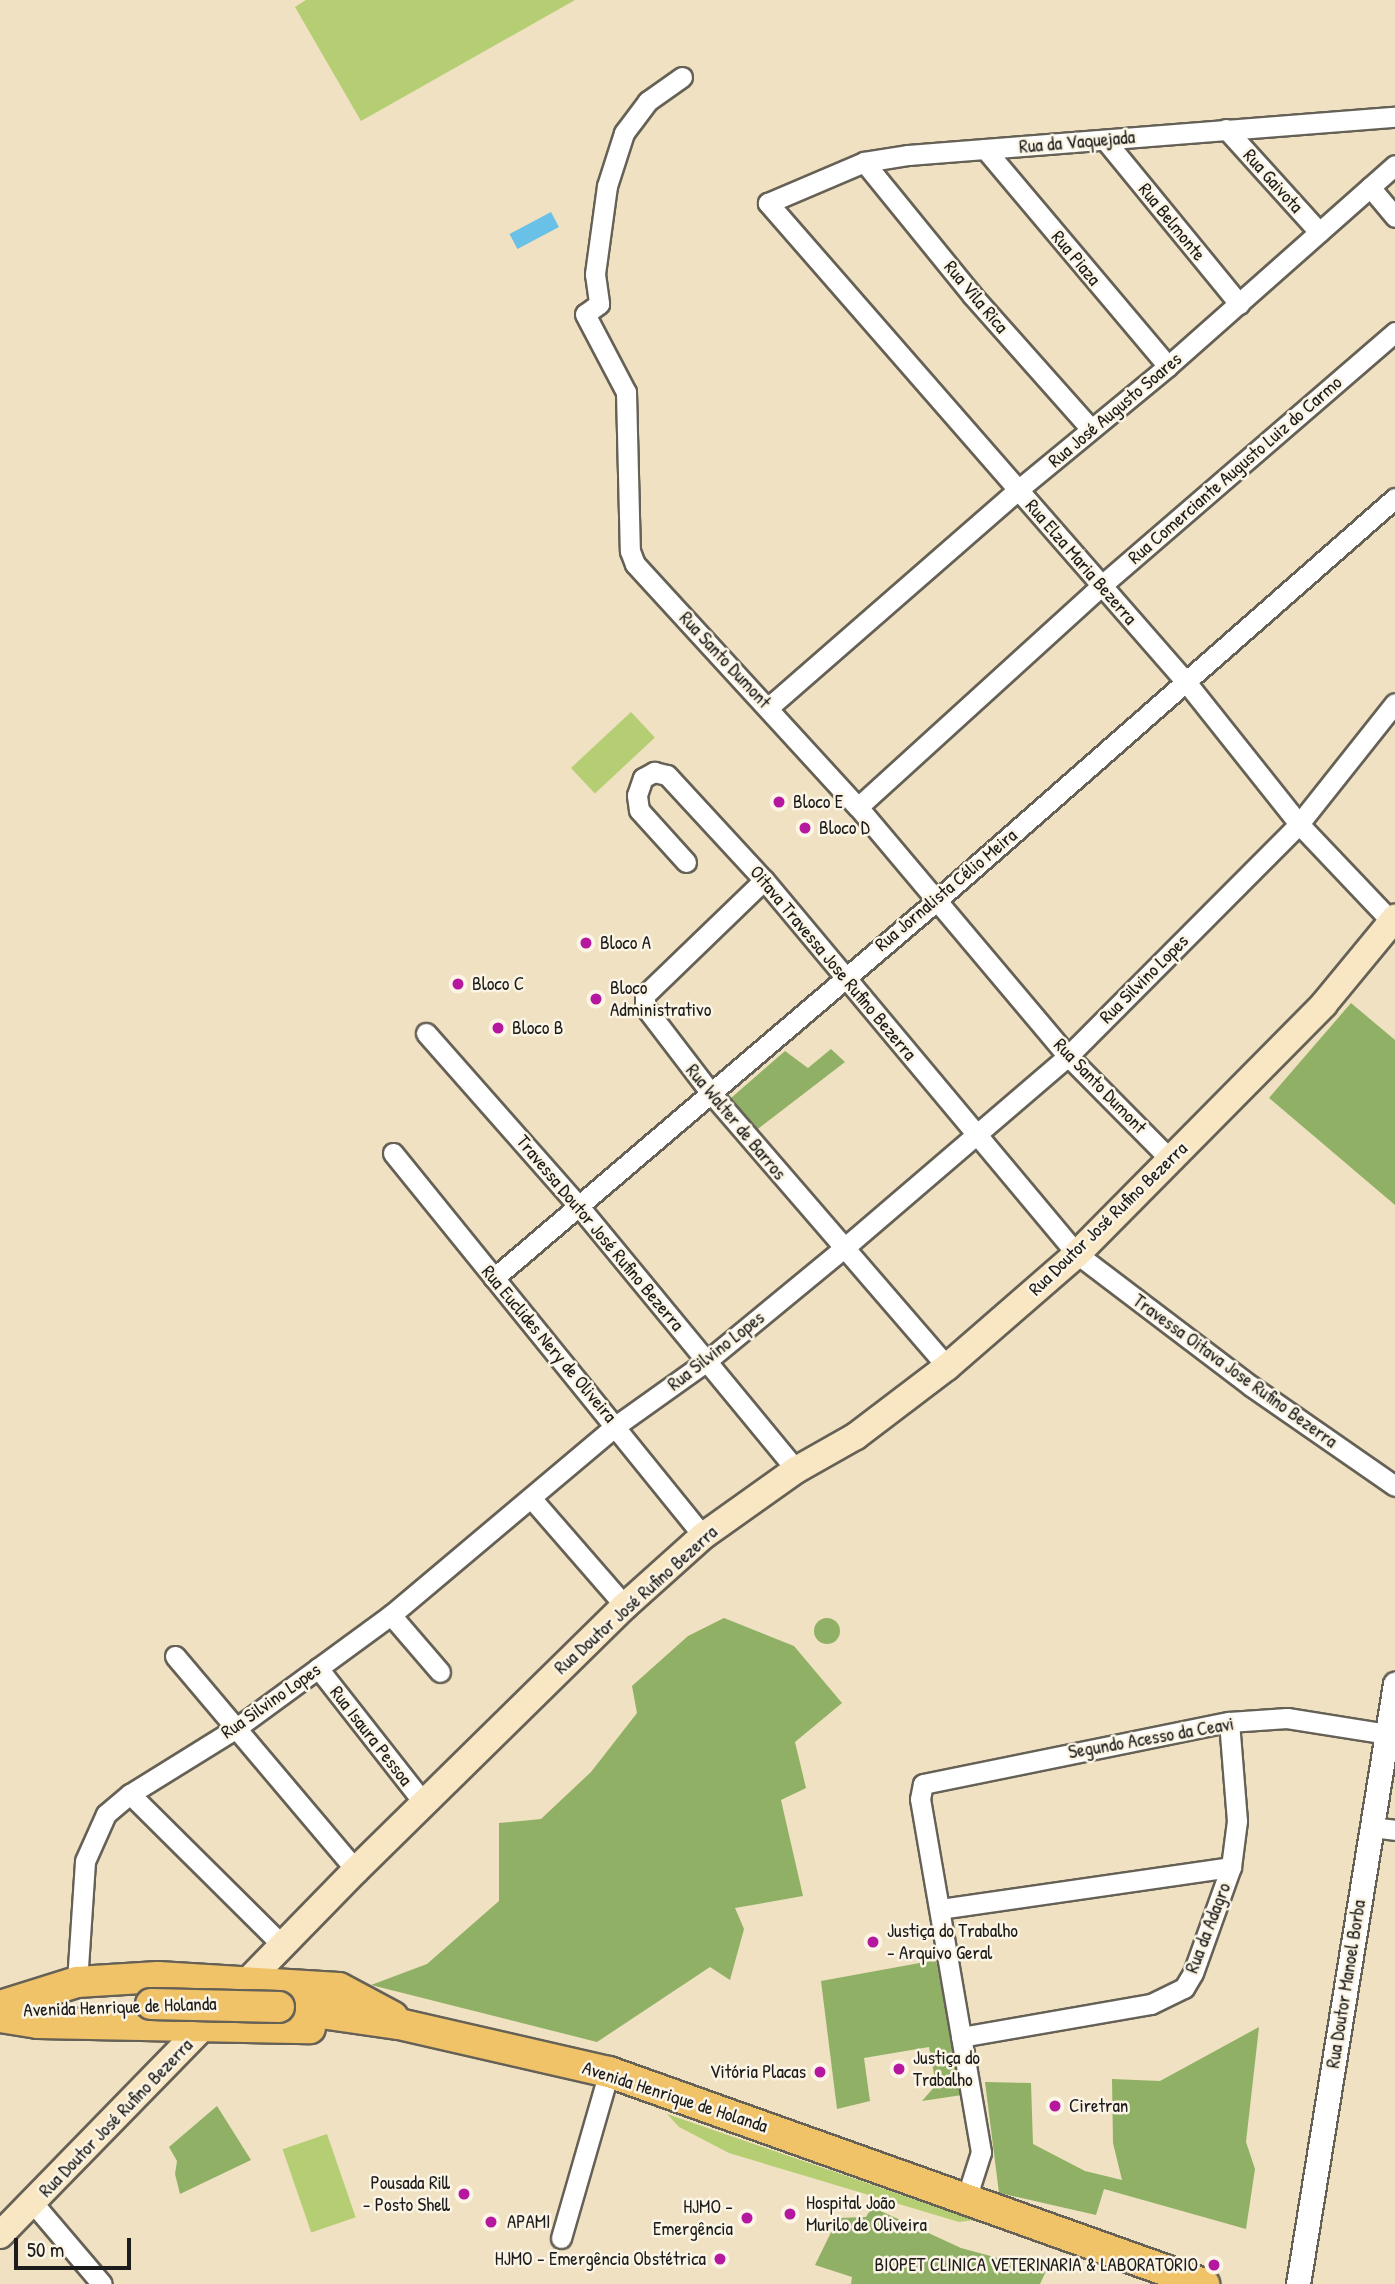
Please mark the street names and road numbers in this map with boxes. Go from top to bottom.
street label: Rua da Vaquejada [1018,126,1136,158]
street label: Rua Gaivota [1238,144,1308,218]
street label: Rua Belmonte [1134,178,1210,266]
street label: Rua Piaza [1047,226,1105,290]
street label: Rua Vila Rica [939,256,1013,338]
street label: Rua José Augusto Soares [1044,348,1186,472]
street label: Rua Comerciante Augusto Luiz do Carmo [1124,371,1346,569]
street label: Rua Elza Maria Bezerra [1020,495,1142,629]
street label: Rua Santo Dumont [674,607,776,713]
street label: Rua Jornalista Célio Meira [870,824,1022,956]
street label: Oitava Travessa Jose Rufino Bezerra [745,861,921,1065]
street label: Rua Silvino Lopes [1095,930,1193,1028]
street label: Rua Santo Dumont [1049,1034,1151,1138]
street label: Rua Walter de Barros [681,1059,791,1185]
street label: Travessa Doutor José Rufino Bezerra [511,1130,689,1336]
street label: Rua Doutor José Rufino Bezerra [1024,1137,1192,1301]
street label: Rua Euclides Nery de Oliveira [477,1261,621,1427]
street label: Travessa Oitava Jose Rufino Bezerra [1128,1289,1342,1453]
street label: Rua Silvino Lopes [663,1306,769,1396]
street label: Rua Doutor José Rufino Bezerra [550,1521,722,1679]
street label: Rua Silvino Lopes [217,1658,325,1744]
street label: Rua Isaura Pessoa [325,1682,417,1790]
street label: Segundo Acesso da Ceavi [1066,1712,1236,1764]
street label: Rua da Adagro [1180,1880,1236,1976]
street label: Rua Doutor Manoel Borba [1321,1898,1371,2070]
street label: Avenida Henrique de Holanda [23,1992,217,2022]
street label: Rua Doutor José Rufino Bezerra [34,2034,198,2202]
street label: Avenida Henrique de Holanda [580,2056,770,2138]

